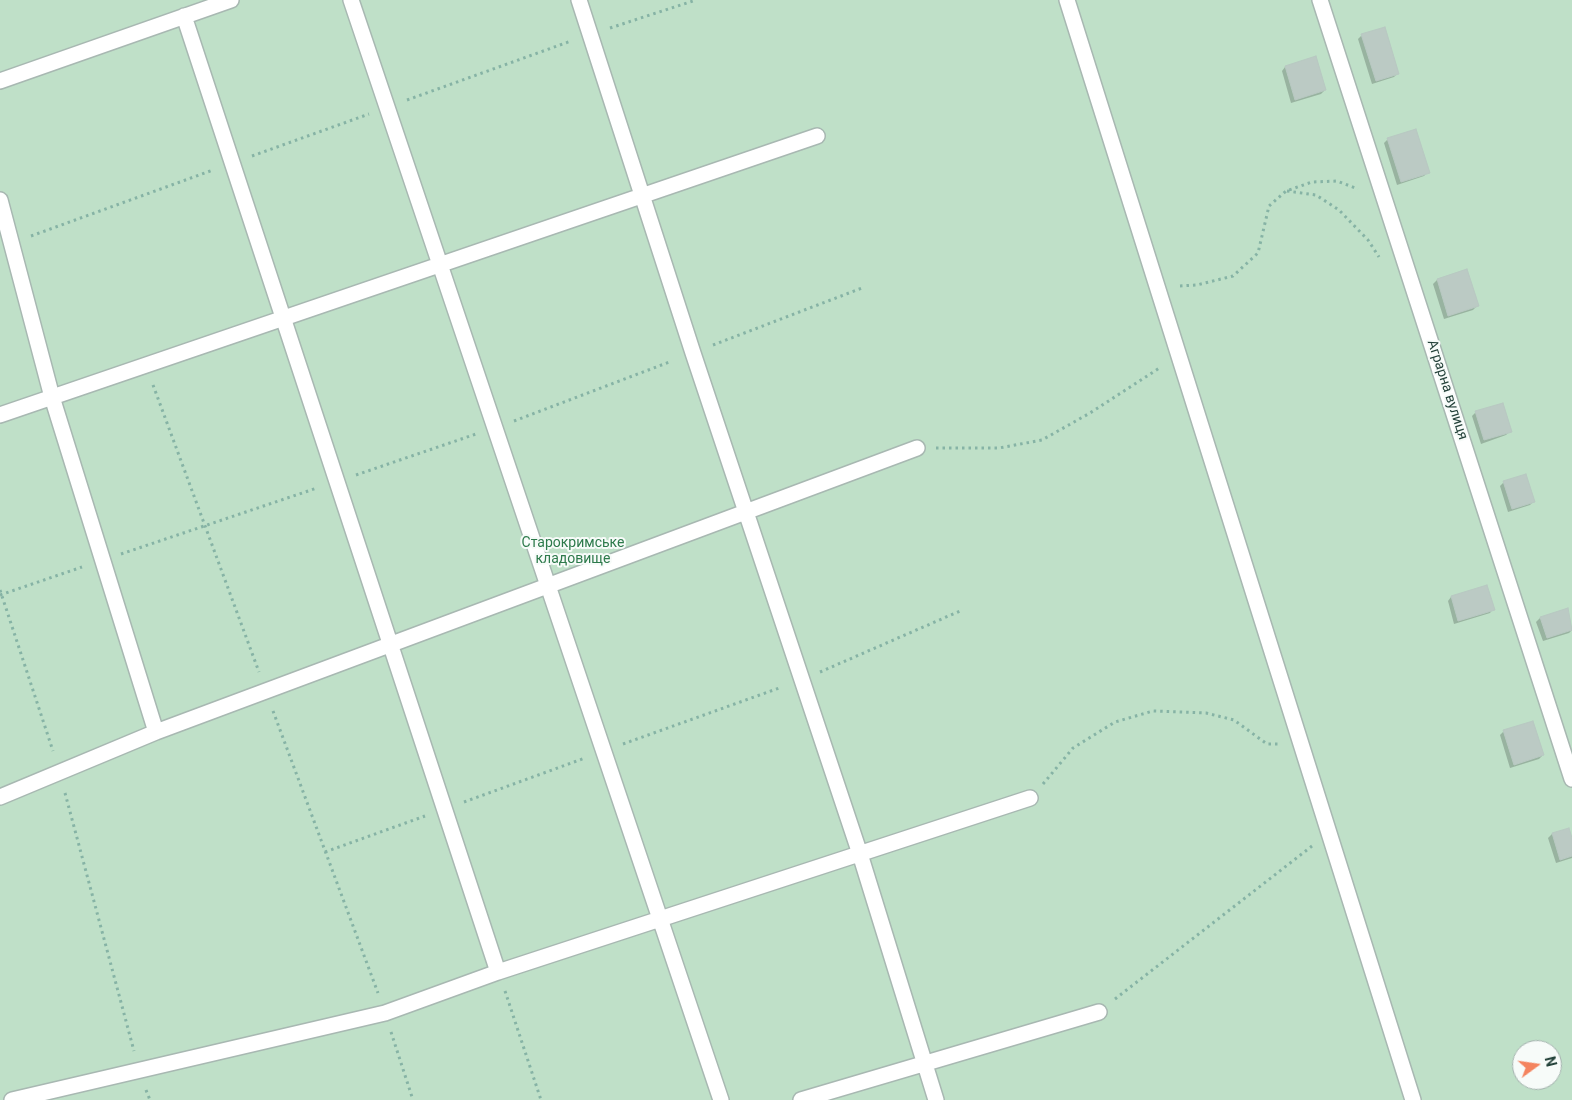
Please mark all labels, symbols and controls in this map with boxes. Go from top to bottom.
street label: Аграрна вулиця [1423,338,1471,442]
park label: Старокримське кладовище [522,535,624,568]
north arrow [1512,1040,1562,1090]
text: N [1542,1055,1560,1068]

